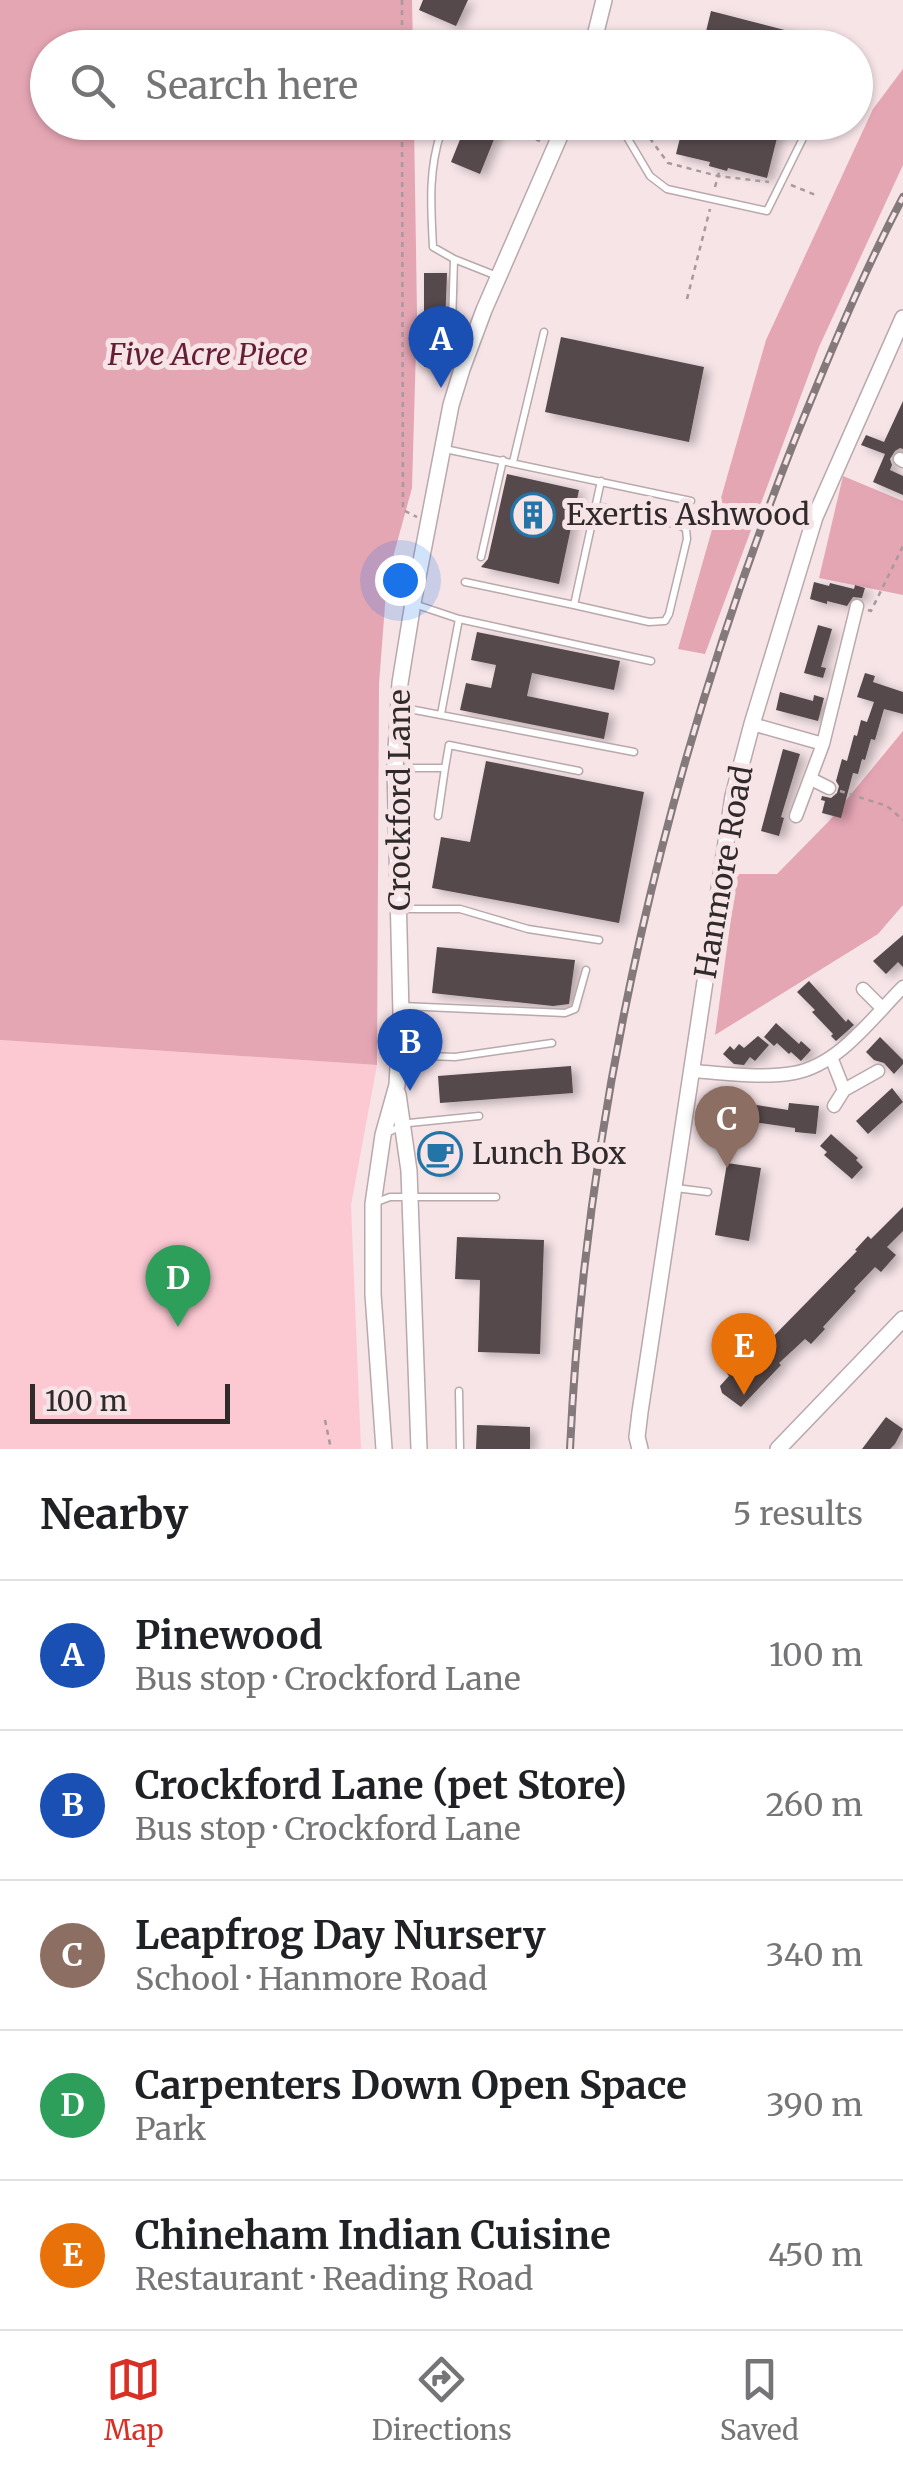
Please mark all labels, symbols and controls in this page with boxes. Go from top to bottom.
search box [30,30,873,140]
icon: search [65,58,120,113]
text: Search here [145,62,358,109]
pin: A [408,306,474,388]
park label: Five Acre Piece [107,335,308,373]
building icon: Exertis Ashwood [510,492,556,538]
place label: Exertis Ashwood [566,495,810,533]
your location [375,555,426,606]
street label: Crockford Lane [380,689,418,911]
street label: Hanmore Road [686,763,760,981]
pin: B [378,1008,442,1091]
pin: C [694,1086,760,1168]
cafe icon: Lunch Box [417,1131,463,1177]
place label: Lunch Box [472,1134,626,1172]
pin: D [146,1244,210,1327]
pin: E [712,1312,776,1395]
scale bar [30,1379,230,1424]
text: 100 m [45,1383,127,1419]
text: Nearby [40,1488,188,1540]
text: 5 results [733,1494,863,1534]
text: Pinewood [135,1612,323,1659]
text: A [61,1635,84,1675]
text: 100 m [769,1635,863,1675]
text: Bus stop · Crockford Lane [135,1659,521,1699]
text: Crockford Lane (pet Store) [135,1762,627,1809]
text: B [61,1785,84,1825]
text: 260 m [765,1785,863,1825]
text: Bus stop · Crockford Lane [135,1809,521,1849]
text: Leapfrog Day Nursery [135,1912,546,1959]
text: C [62,1935,83,1975]
text: 340 m [766,1935,863,1975]
text: School · Hanmore Road [135,1959,488,1999]
text: Carpenters Down Open Space [135,2062,687,2109]
text: D [60,2085,85,2125]
text: 390 m [766,2085,863,2125]
text: Park [135,2109,206,2149]
text: Chineham Indian Cuisine [135,2212,611,2259]
text: E [62,2235,83,2275]
text: 450 m [768,2235,863,2275]
text: Restaurant · Reading Road [135,2259,533,2299]
tab: Map [104,2352,164,2448]
tab: Directions [372,2352,512,2448]
tab: Saved [720,2352,799,2448]

